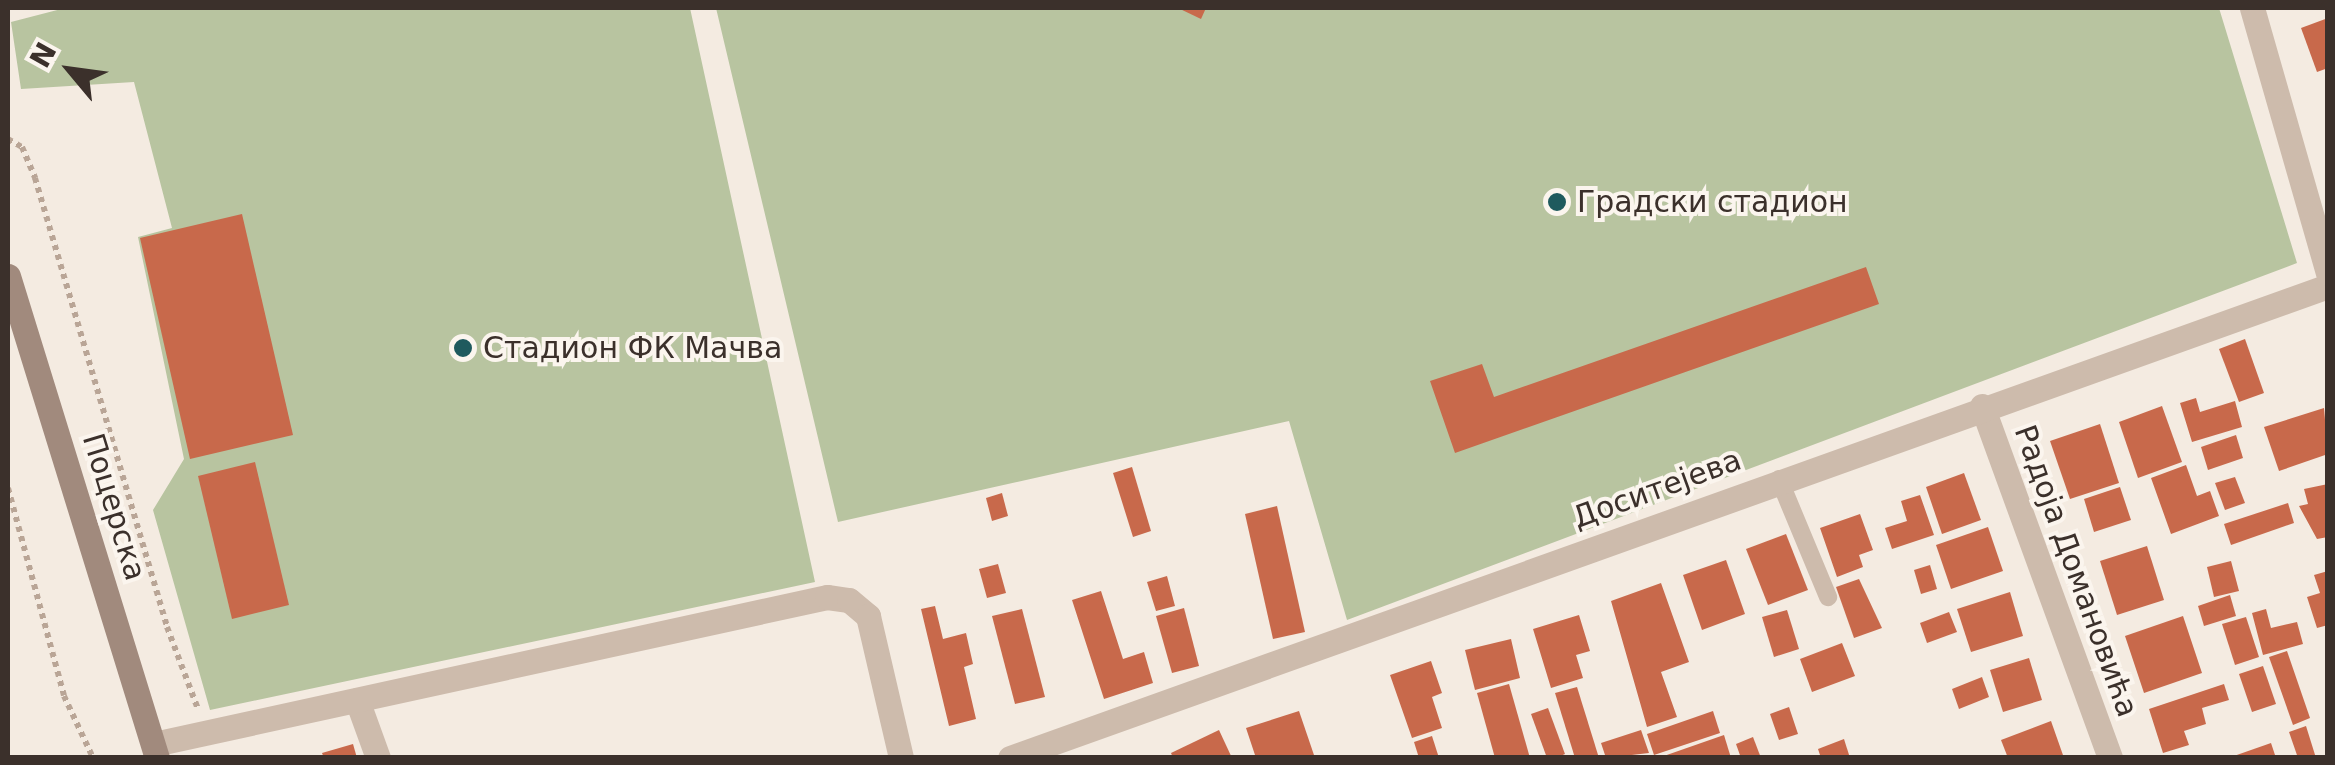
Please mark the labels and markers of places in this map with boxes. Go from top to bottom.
place label: Градски стадион [1577,184,1848,220]
marker: Градски стадион [1546,191,1568,213]
place label: Стадион ФК Мачва [483,330,782,366]
marker: Стадион ФК Мачва [452,337,474,359]

